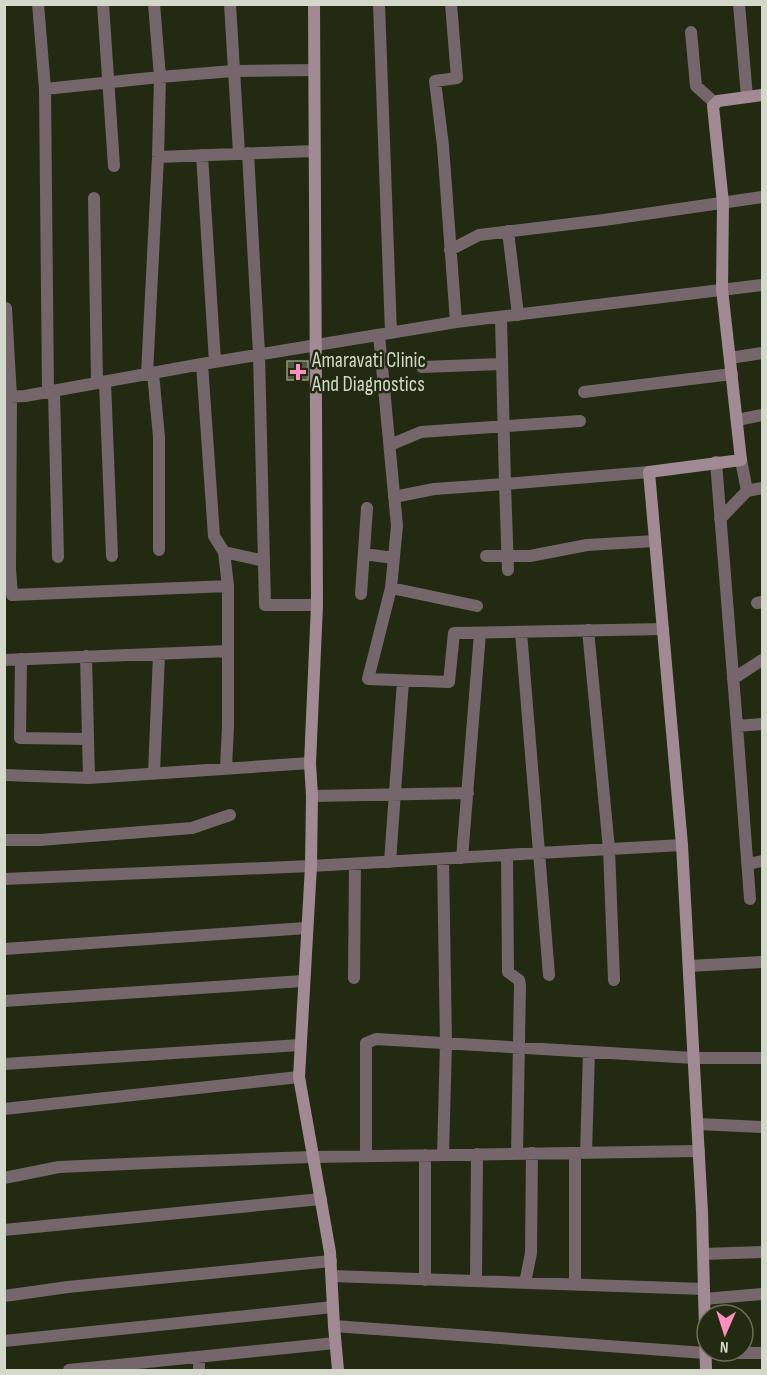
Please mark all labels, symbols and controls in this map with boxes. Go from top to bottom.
place label: Amaravati Clinic And Diagnostics [311,348,426,397]
marker: Amaravati Clinic And Diagnostics [289,363,307,381]
north arrow [695,1303,755,1363]
text: N [720,1337,729,1356]

